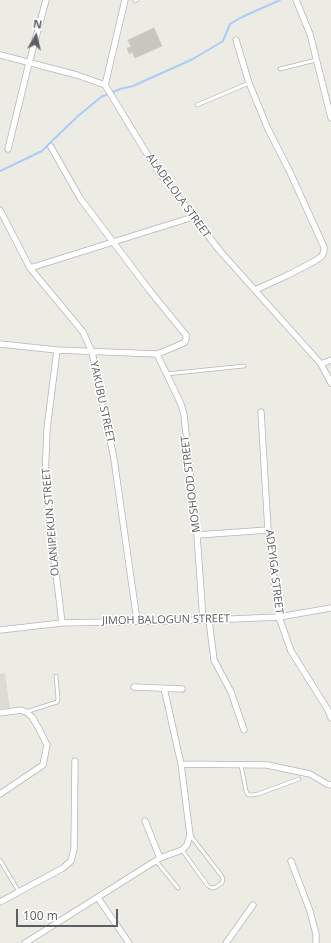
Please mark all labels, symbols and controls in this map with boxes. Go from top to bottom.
north arrow [16,16,56,56]
text: N [32,16,43,32]
street label: ALADELOLA STREET [143,151,213,241]
street label: YAKUBU STREET [87,360,117,444]
street label: MOSHOOD STREET [178,435,204,533]
street label: OLANIPEKUN STREET [40,467,62,577]
street label: ADEYIGA STREET [262,529,286,615]
street label: JIMOH BALOGUN STREET [102,612,230,628]
scale bar [18,901,120,927]
text: 100 m [23,907,58,924]

